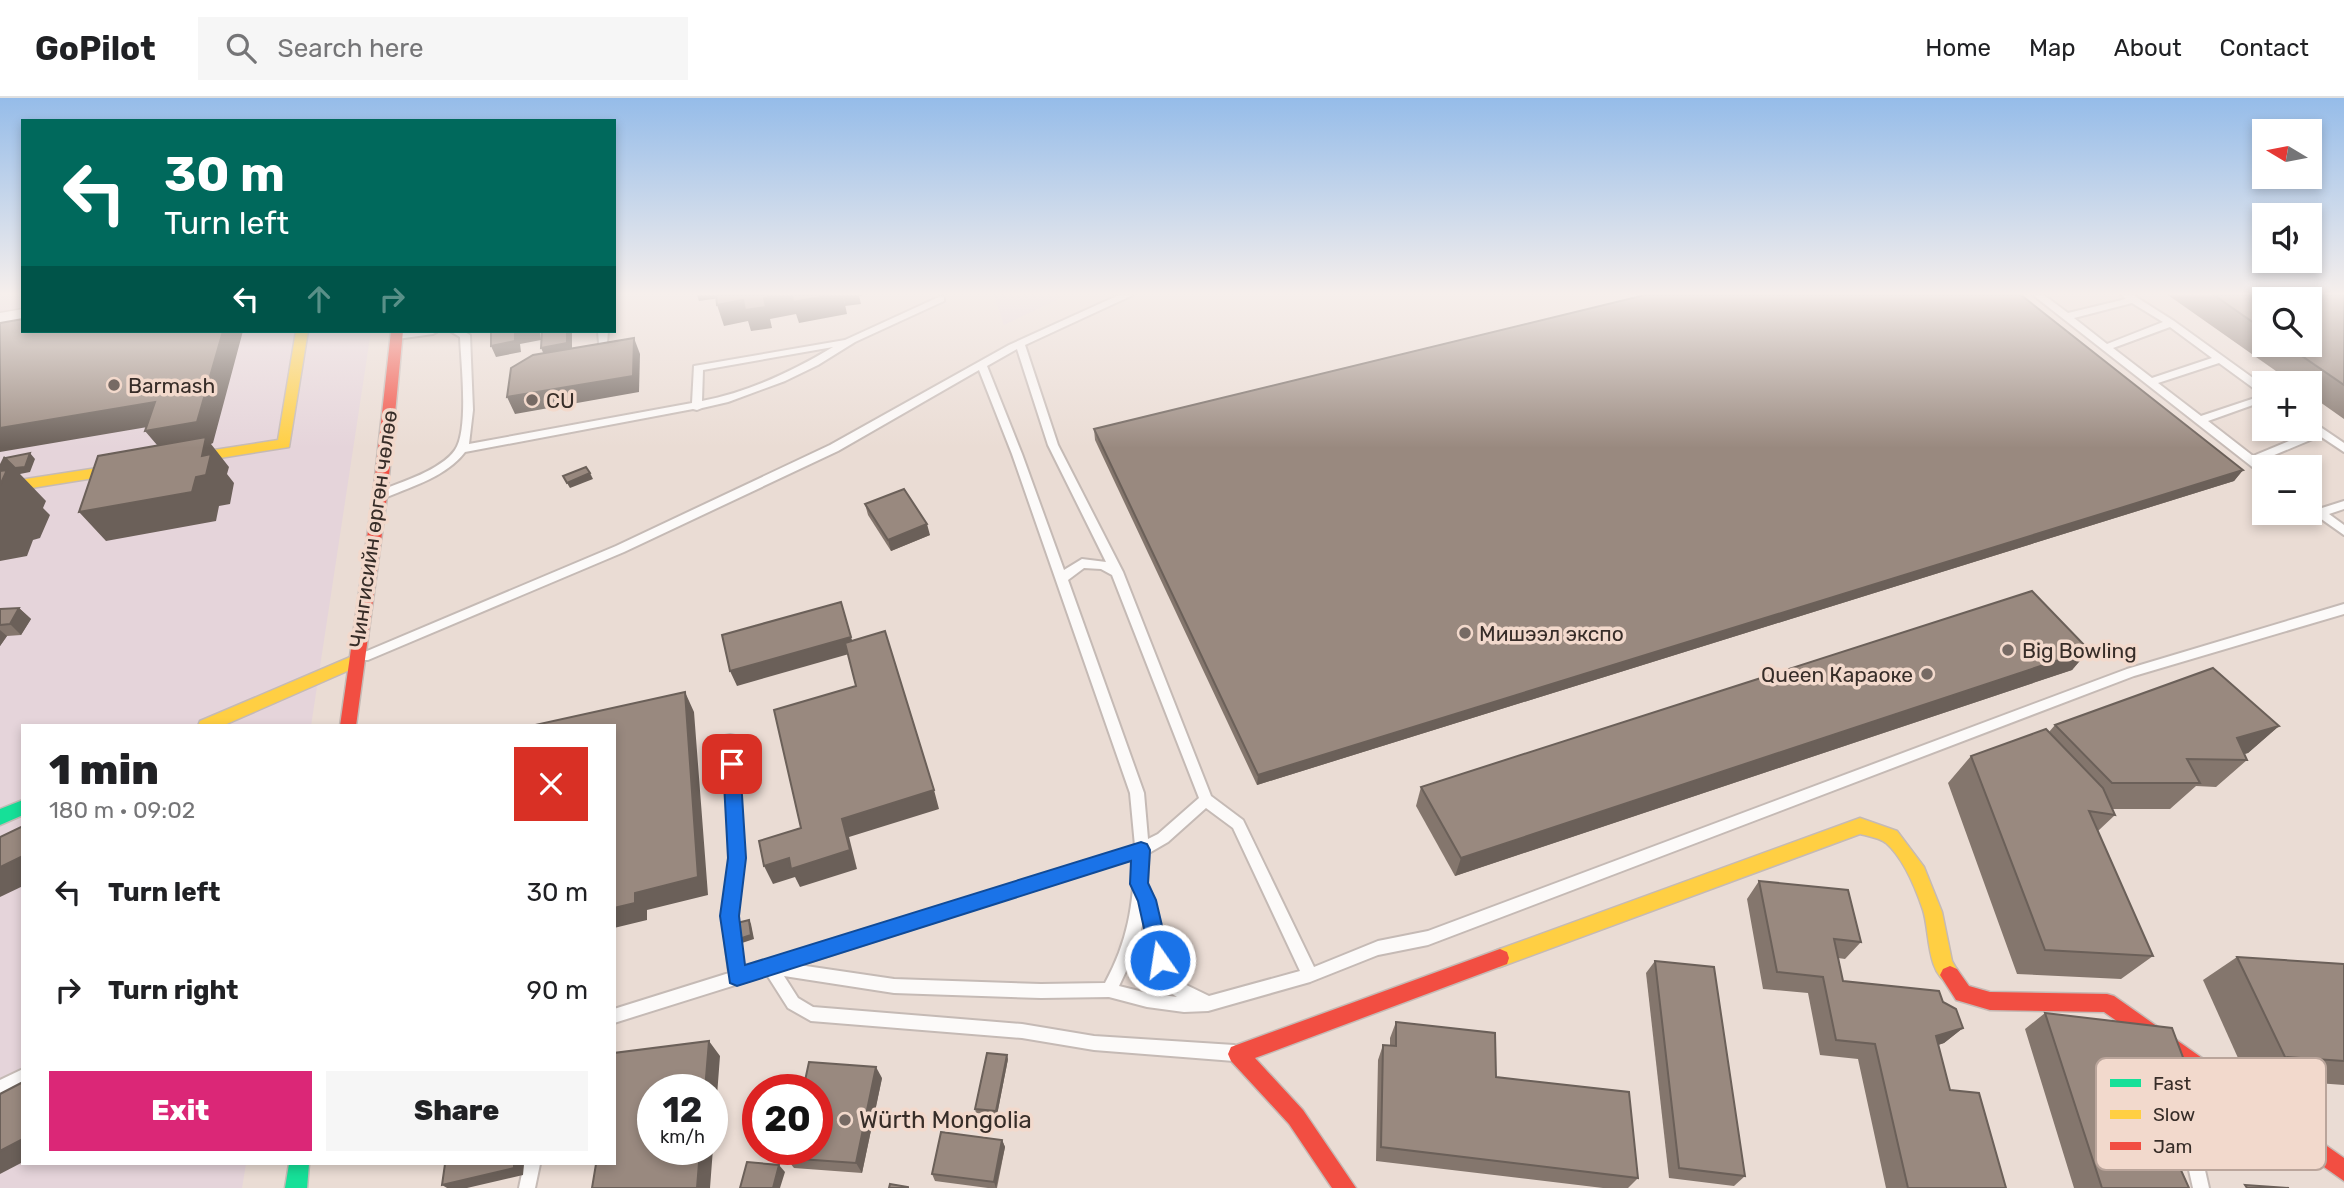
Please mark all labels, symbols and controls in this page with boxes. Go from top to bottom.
search box [198,17,688,80]
text: GoPilot [35,29,156,68]
icon: search [222,29,260,67]
text: Search here [278,33,423,64]
text: Home [1925,34,1991,62]
text: Map [2029,34,2076,62]
text: About [2114,34,2182,62]
text: Contact [2220,34,2309,62]
north arrow [2252,119,2322,189]
map controls [2252,119,2322,525]
text: 30 m [164,145,285,203]
icon: left [49,147,140,238]
button: sound [2252,203,2322,273]
text: Turn left [164,204,289,242]
icon: left [227,280,265,318]
icon: ahead [300,280,338,318]
icon: right [373,280,411,318]
button: search [2252,287,2322,357]
button: + [2252,371,2322,441]
place label: Barmash [128,373,215,398]
marker: Barmash [106,377,122,393]
place label: CU [546,388,575,413]
marker: CU [524,392,540,408]
street label: Чингисийн өргөн чөлөө [344,409,402,649]
button: − [2252,455,2322,525]
place label: Мишээл экспо [1479,621,1624,646]
marker: Мишээл экспо [1457,625,1473,641]
place label: Big Bowling [2022,638,2137,663]
marker: Big Bowling [2000,642,2016,658]
place label: Queen Караоке [1761,662,1913,687]
marker: Queen Караоке [1919,666,1935,682]
pin [702,734,762,794]
text: 1 min [49,745,159,795]
icon: arrive [713,745,751,783]
button: close [514,747,588,821]
text: 180 m · 09:02 [49,796,195,824]
icon: left [49,873,87,911]
text: Turn left [108,877,220,908]
text: 30 m [526,877,588,908]
position arrow [1123,923,1197,997]
icon: right [49,971,87,1009]
text: Turn right [108,975,238,1006]
text: 90 m [527,975,588,1006]
legend [2096,1058,2326,1170]
button: Exit [49,1071,312,1151]
button: Share [326,1071,588,1151]
text: Fast [2153,1072,2192,1095]
speed limit sign: 20 [742,1074,833,1165]
text: 12 [662,1089,703,1131]
text: Slow [2153,1103,2195,1126]
place label: Würth Mongolia [859,1106,1032,1134]
marker: Würth Mongolia [837,1112,853,1128]
text: km/h [660,1126,705,1148]
text: Jam [2153,1135,2192,1158]

